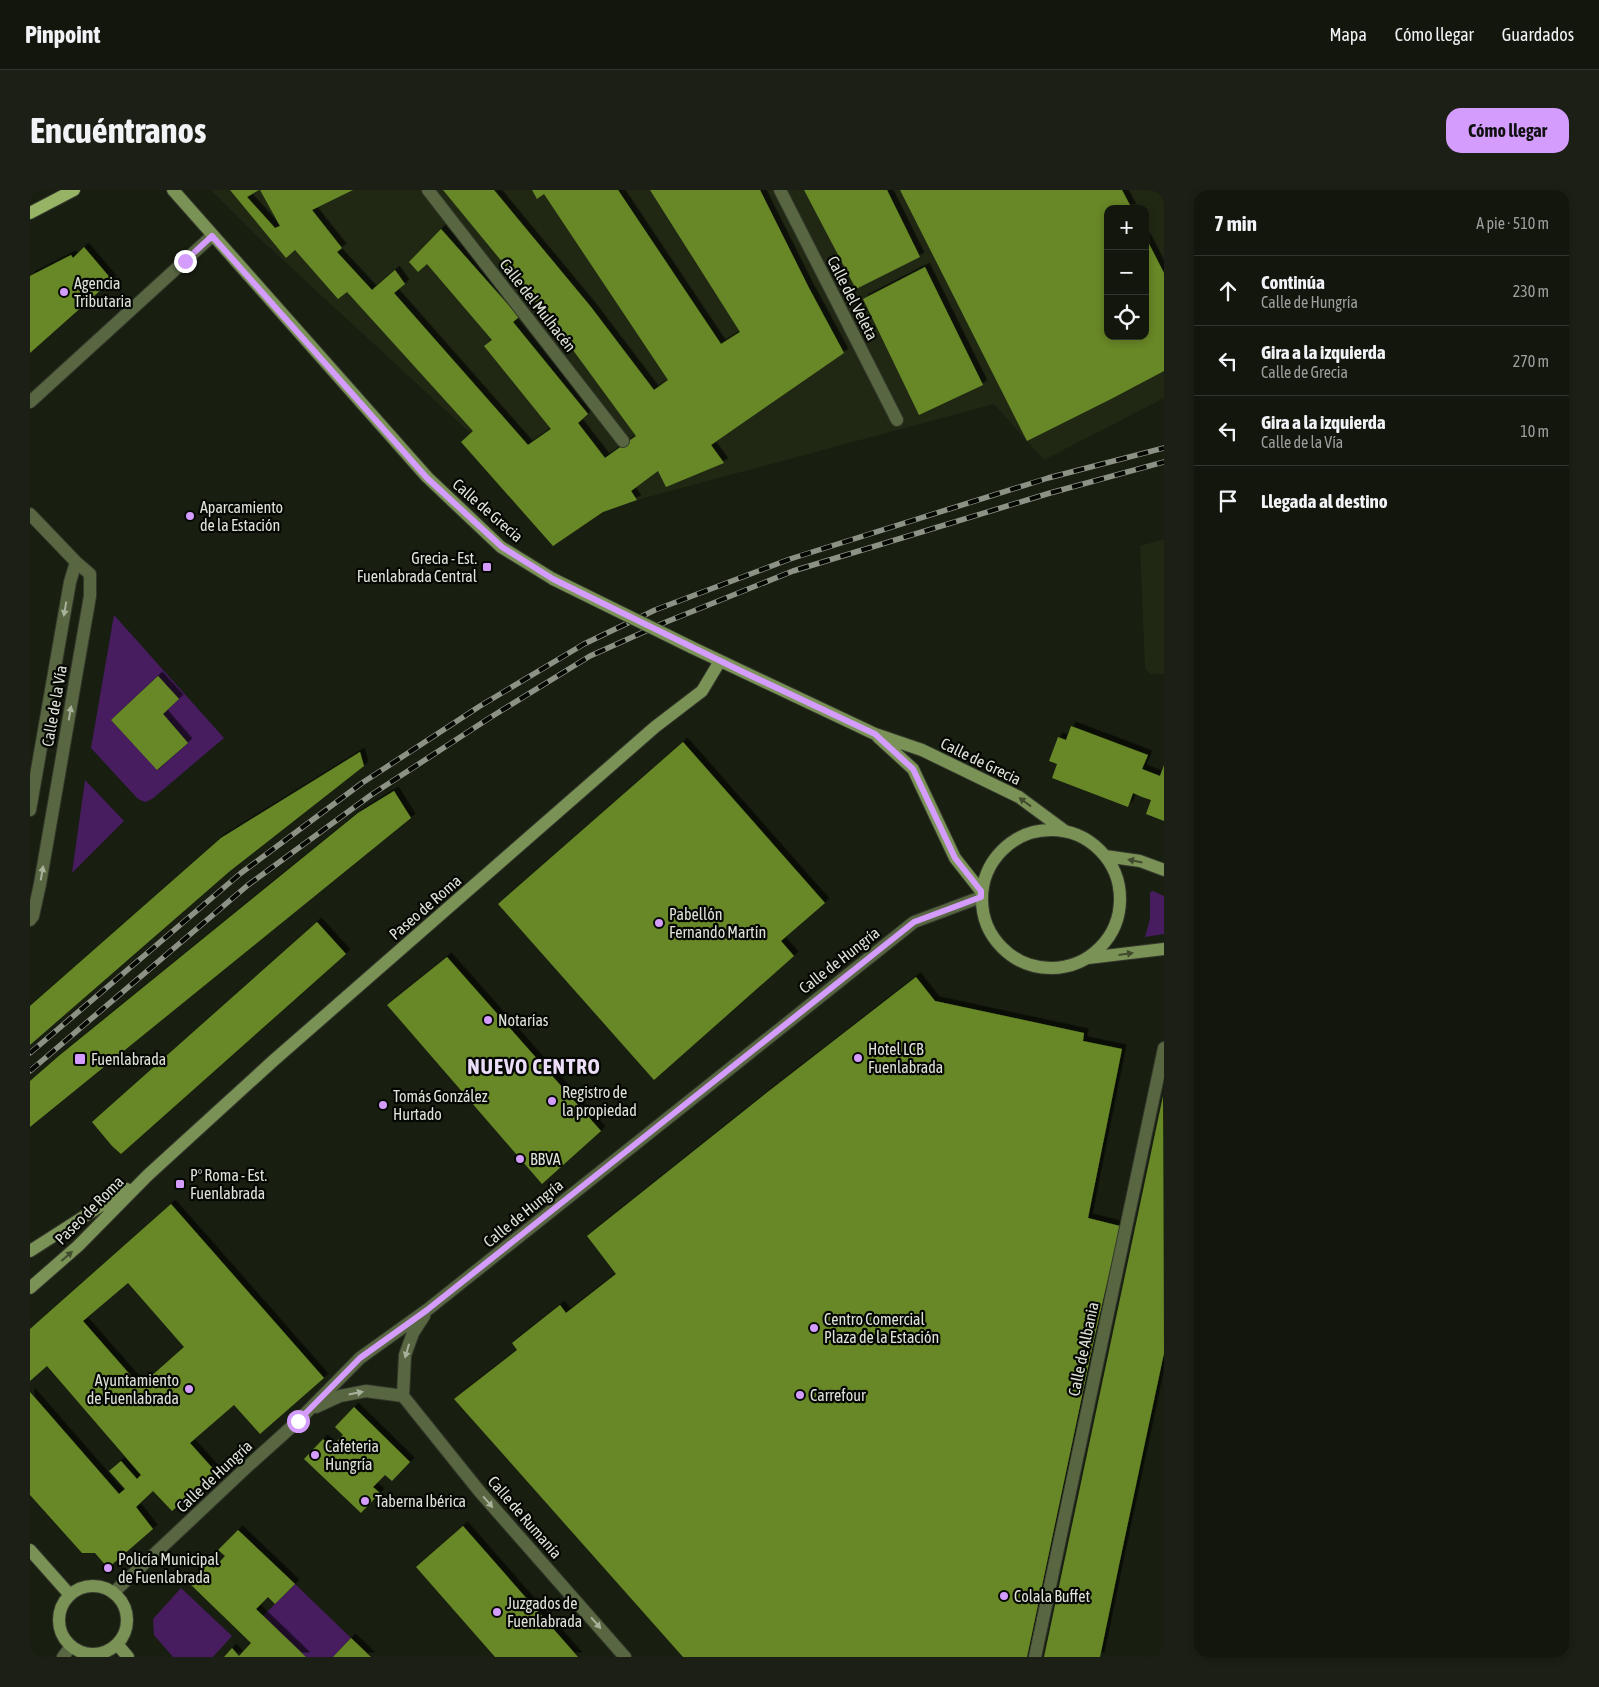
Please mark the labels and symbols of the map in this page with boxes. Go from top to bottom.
route end [174,250,197,273]
street label: Calle del Veleta [824,253,882,343]
street label: Calle del Mulhacén [496,255,580,355]
place label: Agencia Tributaria [74,274,132,310]
marker: Agencia Tributaria [58,286,70,298]
street label: Calle de Grecia [449,475,527,545]
place label: Aparcamiento de la Estación [200,498,283,534]
marker: Aparcamiento de la Estación [184,510,196,522]
place label: Grecia - Est. Fuenlabrada Central [357,549,478,585]
marker: Grecia - Est. Fuenlabrada Central [481,561,493,573]
one-way arrow [61,602,69,618]
street label: Calle de la Vía [38,664,70,748]
one-way arrow [66,705,74,721]
street label: Calle de Grecia [938,734,1024,788]
one-way arrow [1018,797,1032,807]
one-way arrow [1127,857,1143,865]
one-way arrow [39,865,47,881]
street label: Paseo de Roma [385,871,465,943]
place label: Pabellón Fernando Martín [669,905,766,941]
marker: Pabellón Fernando Martín [653,917,665,929]
street label: Calle de Hungría [795,923,883,998]
one-way arrow [1119,950,1135,958]
place label: Notarías [498,1011,549,1029]
marker: Notarías [482,1014,494,1026]
place label: Hotel LCB Fuenlabrada [868,1040,943,1076]
place label: Fuenlabrada [91,1050,166,1068]
marker: Fuenlabrada [73,1052,87,1066]
marker: Hotel LCB Fuenlabrada [852,1052,864,1064]
district label: NUEVO CENTRO [467,1054,601,1078]
place label: Registro de la propiedad [562,1083,637,1120]
place label: Tomás González Hurtado [393,1087,488,1123]
marker: Registro de la propiedad [546,1095,558,1107]
marker: Tomás González Hurtado [377,1099,389,1111]
place label: BBVA [530,1150,561,1168]
marker: BBVA [514,1153,526,1165]
place label: Pº Roma - Est. Fuenlabrada [190,1166,267,1202]
street label: Paseo de Roma [51,1172,127,1248]
street label: Calle de Hungría [480,1175,567,1251]
marker: Pº Roma - Est. Fuenlabrada [174,1178,186,1190]
one-way arrow [60,1250,72,1262]
street label: Calle de Albania [1064,1300,1102,1398]
place label: Centro Comercial Plaza de la Estación [824,1310,939,1346]
marker: Centro Comercial Plaza de la Estación [808,1322,820,1334]
one-way arrow [402,1344,410,1359]
place label: Ayuntamiento de Fuenlabrada [87,1371,179,1407]
marker: Ayuntamiento de Fuenlabrada [183,1383,195,1395]
place label: Carrefour [810,1386,866,1404]
one-way arrow [349,1388,365,1396]
marker: Carrefour [794,1389,806,1401]
route start [287,1410,310,1433]
street label: Calle de Hungría [172,1436,256,1516]
place label: Cafeteria Hungría [325,1437,379,1474]
marker: Cafeteria Hungría [309,1449,321,1461]
street label: Calle de Rumanía [484,1472,566,1562]
place label: Taberna Ibérica [375,1492,466,1510]
marker: Taberna Ibérica [359,1495,371,1507]
one-way arrow [483,1495,494,1508]
place label: Policía Municipal de Fuenlabrada [118,1550,220,1586]
marker: Policía Municipal de Fuenlabrada [102,1562,114,1574]
place label: Colala Buffet [1014,1587,1091,1605]
marker: Colala Buffet [998,1590,1010,1602]
place label: Juzgados de Fuenlabrada [507,1594,582,1630]
marker: Juzgados de Fuenlabrada [491,1606,503,1618]
one-way arrow [590,1617,602,1629]

